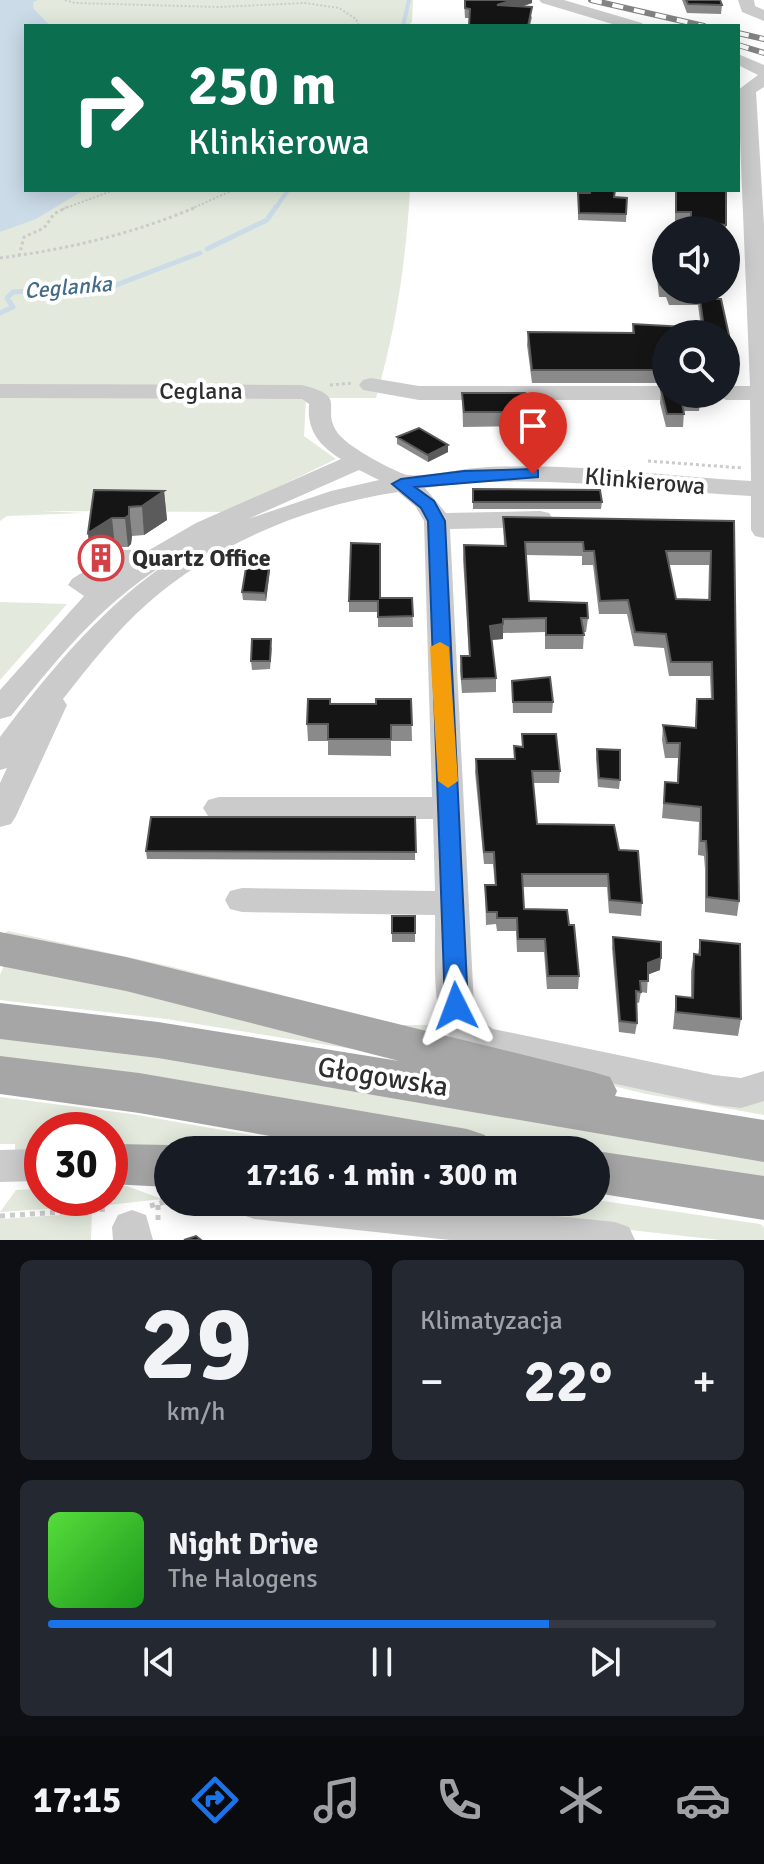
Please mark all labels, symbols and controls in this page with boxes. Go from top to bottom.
text: 250 m [188,51,336,120]
icon: right [56,56,160,160]
text: Klinkierowa [188,120,370,165]
map controls [652,216,740,408]
button: sound [652,216,740,304]
water label: Ceglanka [23,270,114,304]
button: search [652,320,740,408]
street label: Ceglana [159,376,243,406]
pin [499,392,567,474]
icon: arrive [511,404,555,448]
street label: Klinkierowa [583,461,707,501]
building icon: Quartz Office [77,534,125,582]
place label: Quartz Office [132,543,271,573]
position arrow [414,964,498,1048]
street label: Głogowska [315,1050,451,1104]
speed limit sign: 30 [24,1112,128,1216]
text: 17:16 · 1 min · 300 m [246,1157,518,1194]
text: 29 [140,1280,252,1408]
text: Klimatyzacja [420,1305,563,1337]
text: 22° [524,1345,612,1419]
text: − [420,1355,444,1409]
text: + [692,1355,716,1409]
text: km/h [167,1396,225,1428]
text: Night Drive [168,1526,318,1563]
text: The Halogens [168,1563,318,1595]
icon: previous [137,1640,181,1684]
icon: pause [360,1640,404,1684]
icon: next [583,1640,627,1684]
icon: directions [187,1772,243,1828]
icon: music [309,1772,365,1828]
icon: phone [431,1772,487,1828]
icon: climate [553,1772,609,1828]
icon: car [675,1772,731,1828]
text: 17:15 [33,1778,121,1823]

